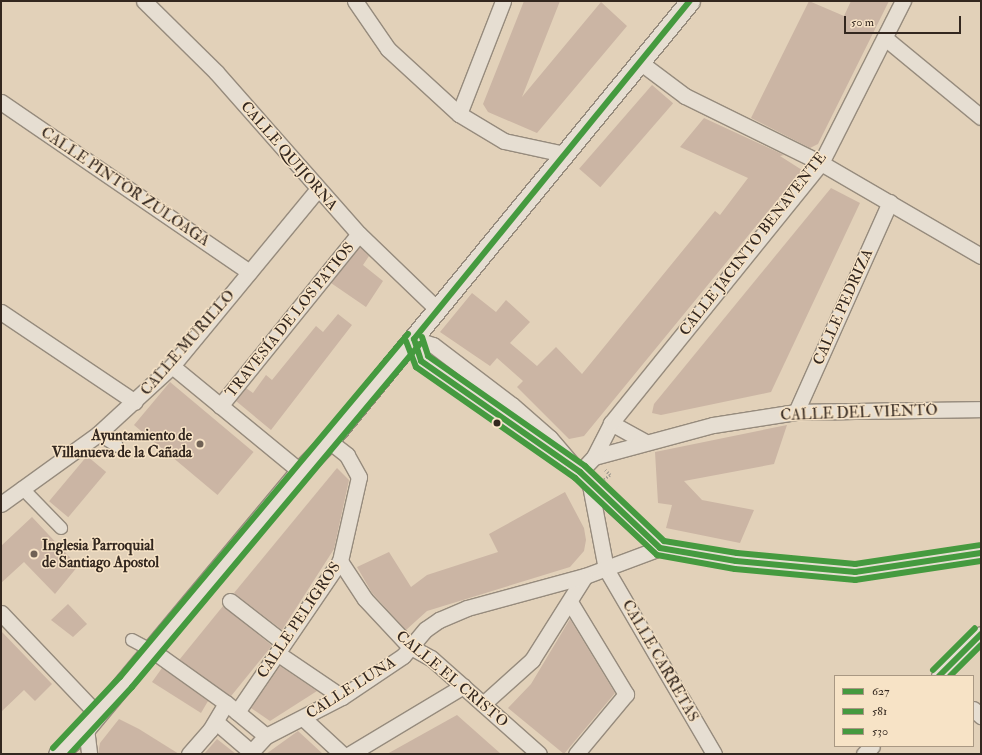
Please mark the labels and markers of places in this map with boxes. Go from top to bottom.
unlabelled marker [492,418,502,428]
place label: Ayuntamiento de Villanueva de la Cañada [52,426,192,461]
marker: Ayuntamiento de Villanueva de la Cañada [195,439,205,449]
place label: Inglesia Parroquial de Santiago Apostol [42,536,159,571]
marker: Inglesia Parroquial de Santiago Apostol [29,549,39,559]

